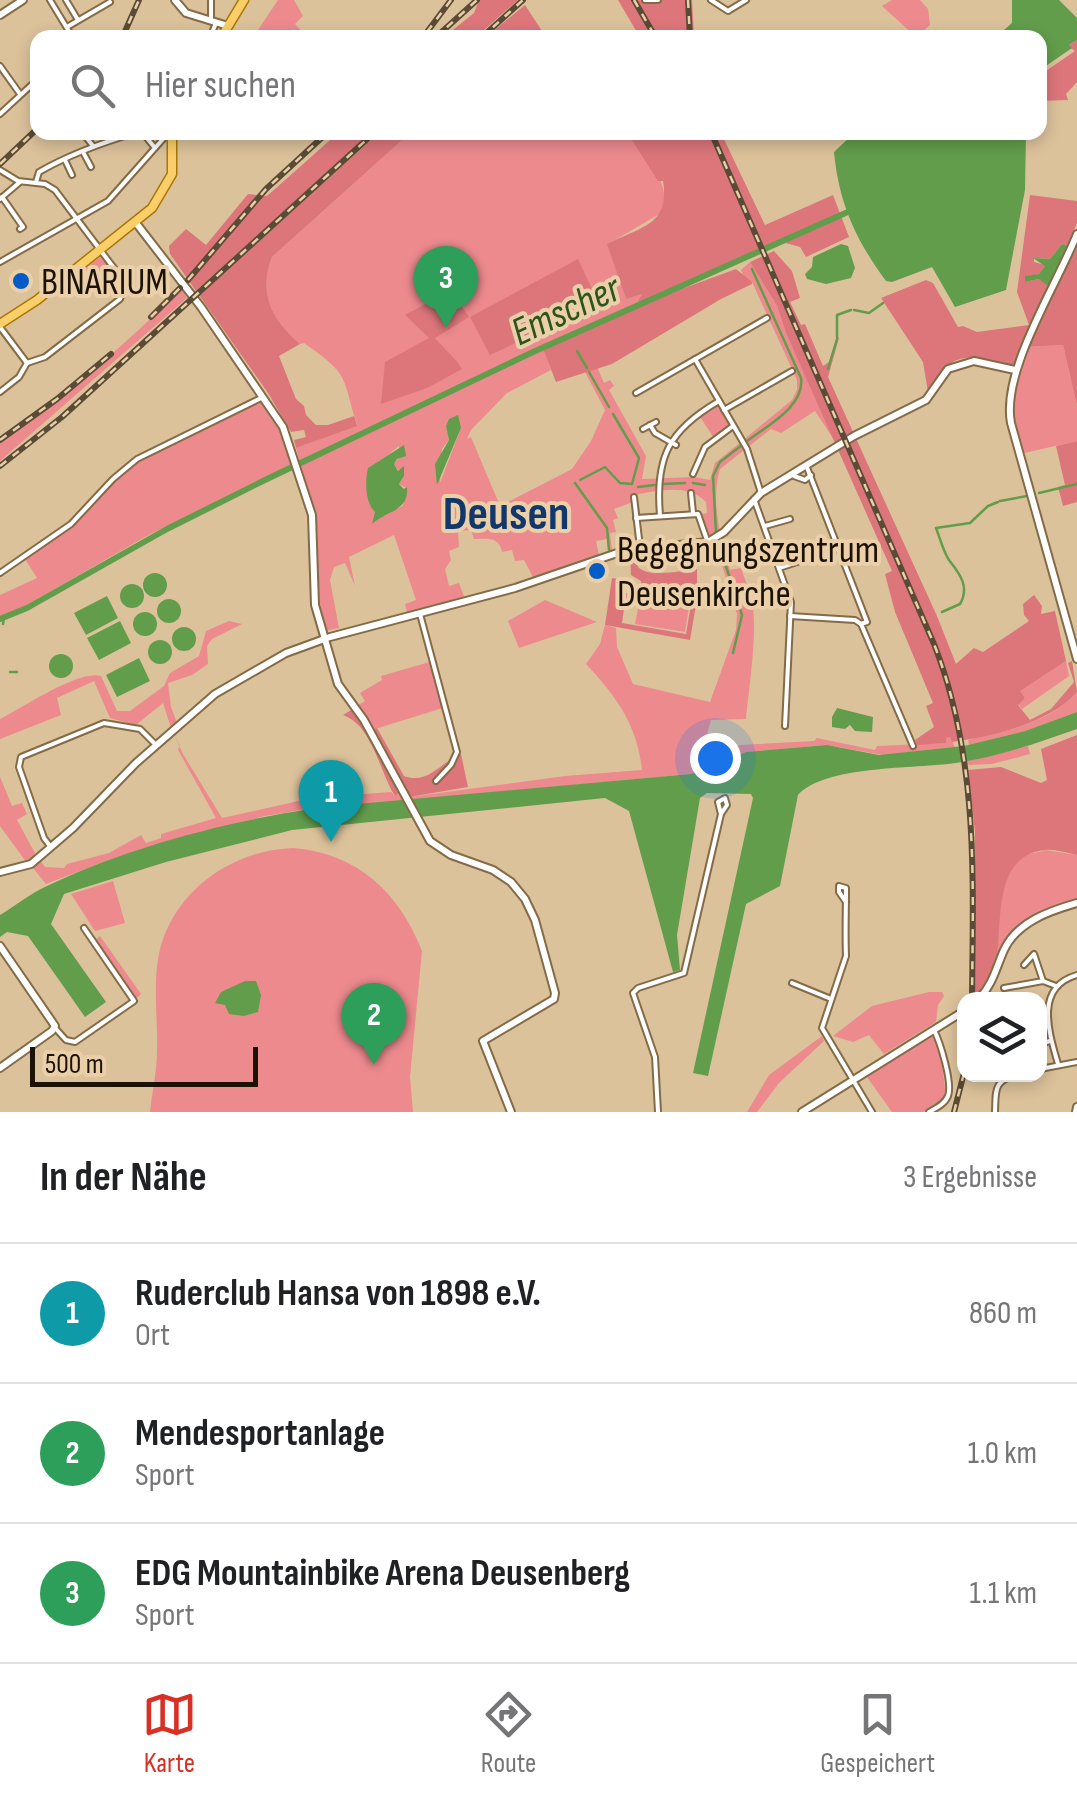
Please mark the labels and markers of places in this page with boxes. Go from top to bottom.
pin: 3 [414,245,478,328]
place label: BINARIUM [41,260,168,305]
marker: BINARIUM [10,270,32,292]
place label: Begegnungszentrum Deusenkirche [617,528,879,617]
marker: Begegnungszentrum Deusenkirche [586,560,608,582]
pin: 1 [298,760,364,842]
pin: 2 [342,982,406,1065]

